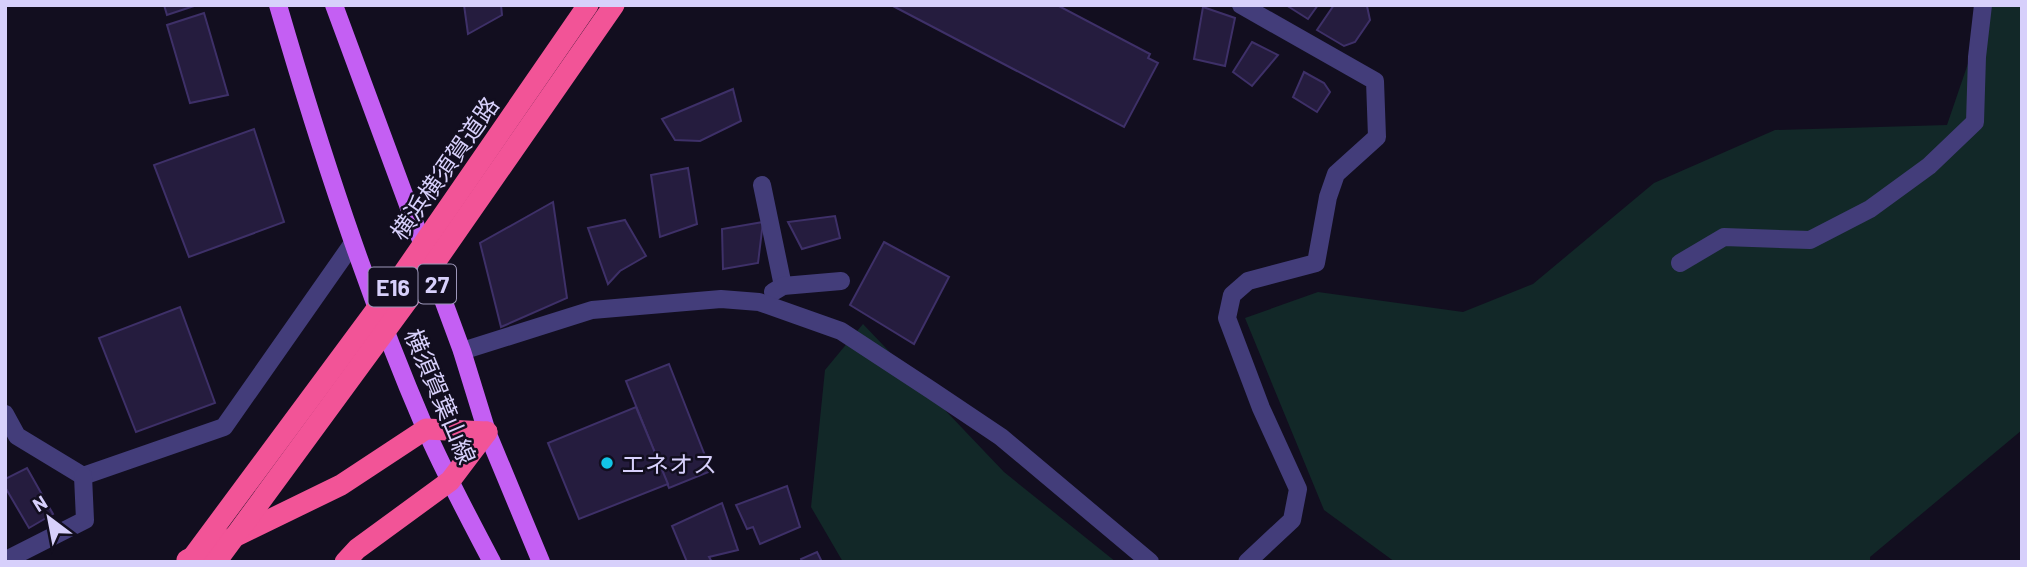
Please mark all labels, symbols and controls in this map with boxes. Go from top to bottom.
street label: 横浜横須賀道路 [384,91,504,245]
road number: 27 [418,264,456,304]
road number: E16 [368,268,418,306]
street label: 横須賀葉山線 [400,324,482,468]
place label: エネオス [621,449,717,478]
marker: エネオス [599,455,615,471]
north arrow [14,483,84,553]
text: N [28,490,51,516]

